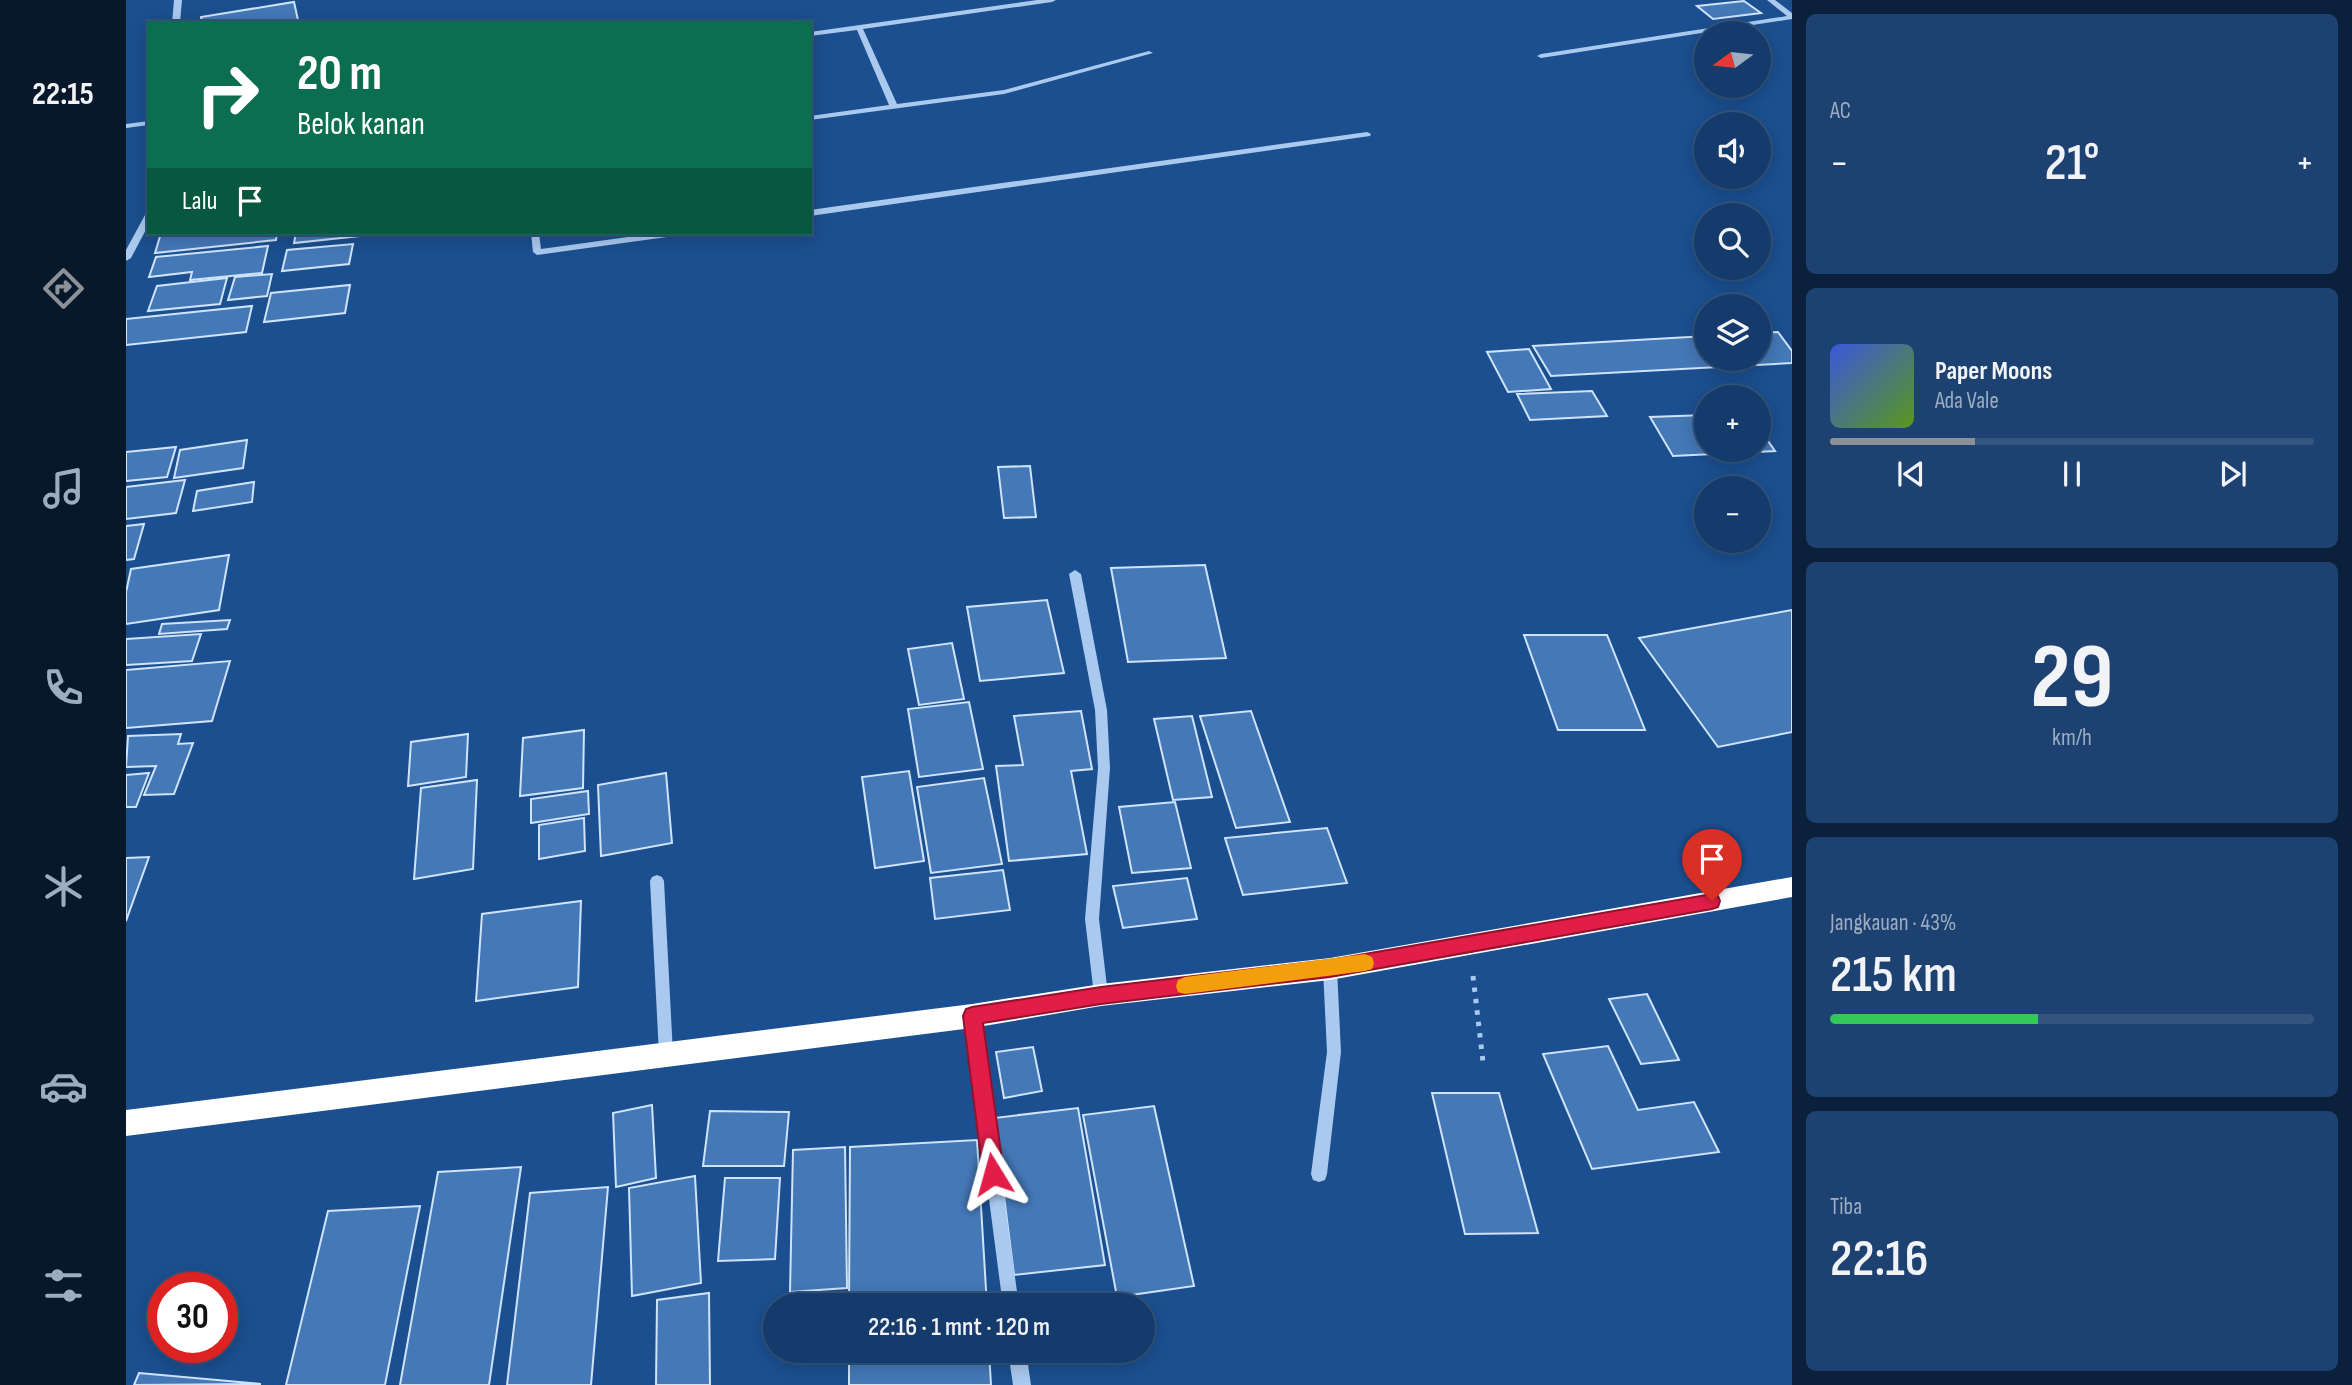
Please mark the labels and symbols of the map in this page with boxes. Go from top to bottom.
north arrow [1694,21,1771,98]
pin [1682,829,1742,901]
position arrow [956,1137,1030,1211]
speed limit sign: 30 [147,1272,238,1363]

